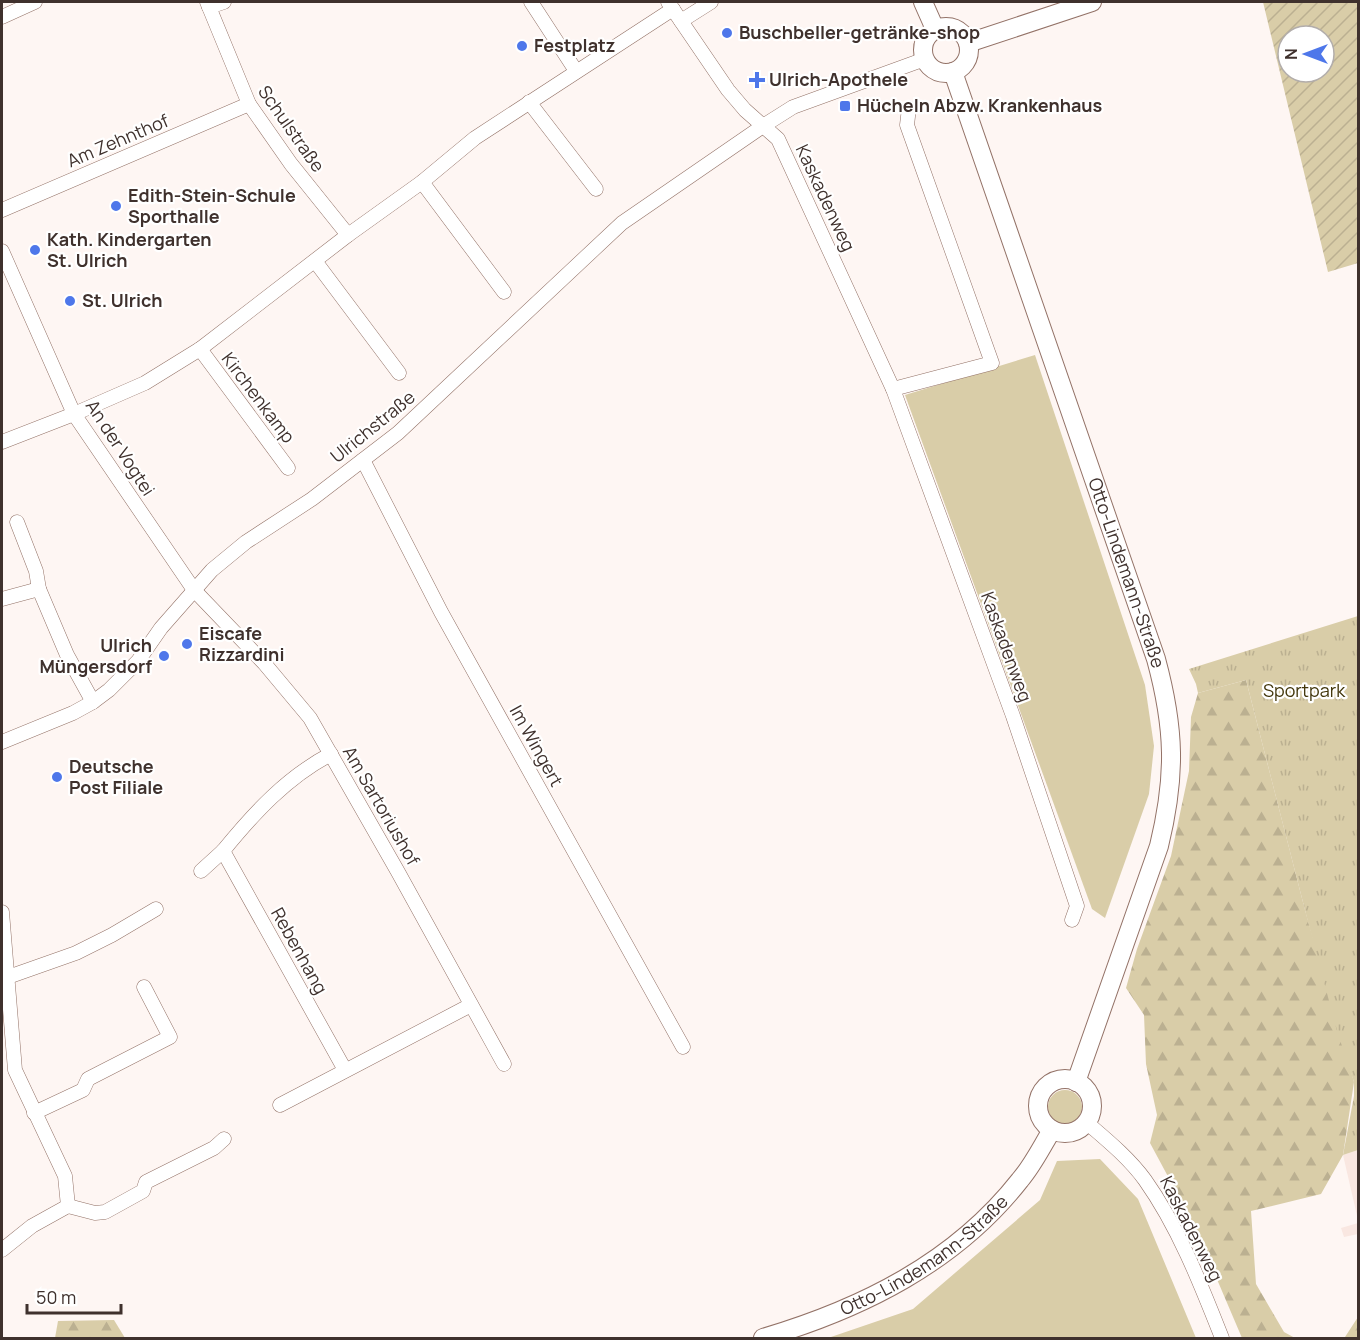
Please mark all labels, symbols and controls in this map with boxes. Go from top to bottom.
place label: Buschbeller-getränke-shop [739,20,980,44]
north arrow [1276,24,1336,84]
marker: Buschbeller-getränke-shop [720,26,734,40]
place label: Festplatz [534,33,615,57]
marker: Festplatz [515,39,529,53]
text: N [1280,48,1302,60]
place label: Ulrich-Apothele [769,67,908,91]
marker: Ulrich-Apothele [750,73,764,87]
street label: Schulstraße [253,80,331,177]
place label: Hücheln Abzw. Krankenhaus [857,93,1103,117]
marker: Hücheln Abzw. Krankenhaus [838,99,852,113]
street label: Am Zehnthof [63,108,173,172]
street label: Kaskadenweg [791,140,861,255]
place label: Edith-Stein-Schule Sporthalle [128,183,296,228]
marker: Edith-Stein-Schule Sporthalle [109,199,123,213]
place label: Kath. Kindergarten St. Ulrich [47,227,211,272]
marker: Kath. Kindergarten St. Ulrich [28,243,42,257]
place label: St. Ulrich [82,288,163,312]
marker: St. Ulrich [63,294,77,308]
street label: Kirchenkamp [217,347,301,448]
street label: Ulrichstraße [325,385,420,468]
street label: An der Vogtei [81,395,161,500]
street label: Otto-Lindemann-Straße [1083,474,1171,670]
street label: Kaskadenweg [976,588,1038,705]
place label: Eiscafe Rizzardini [199,621,284,666]
place label: Ulrich Müngersdorf [39,633,152,678]
marker: Eiscafe Rizzardini [180,637,194,651]
marker: Ulrich Müngersdorf [157,649,171,663]
park label: Sportpark [1263,678,1346,702]
street label: Im Wingert [505,701,569,790]
street label: Am Sartoriushof [338,742,426,870]
place label: Deutsche Post Filiale [69,754,163,799]
marker: Deutsche Post Filiale [50,770,64,784]
street label: Rebenhang [266,903,334,998]
street label: Kaskadenweg [1155,1172,1229,1285]
street label: Otto-Lindemann-Straße [836,1190,1013,1320]
scale bar [27,1277,122,1315]
text: 50 m [36,1285,76,1309]

